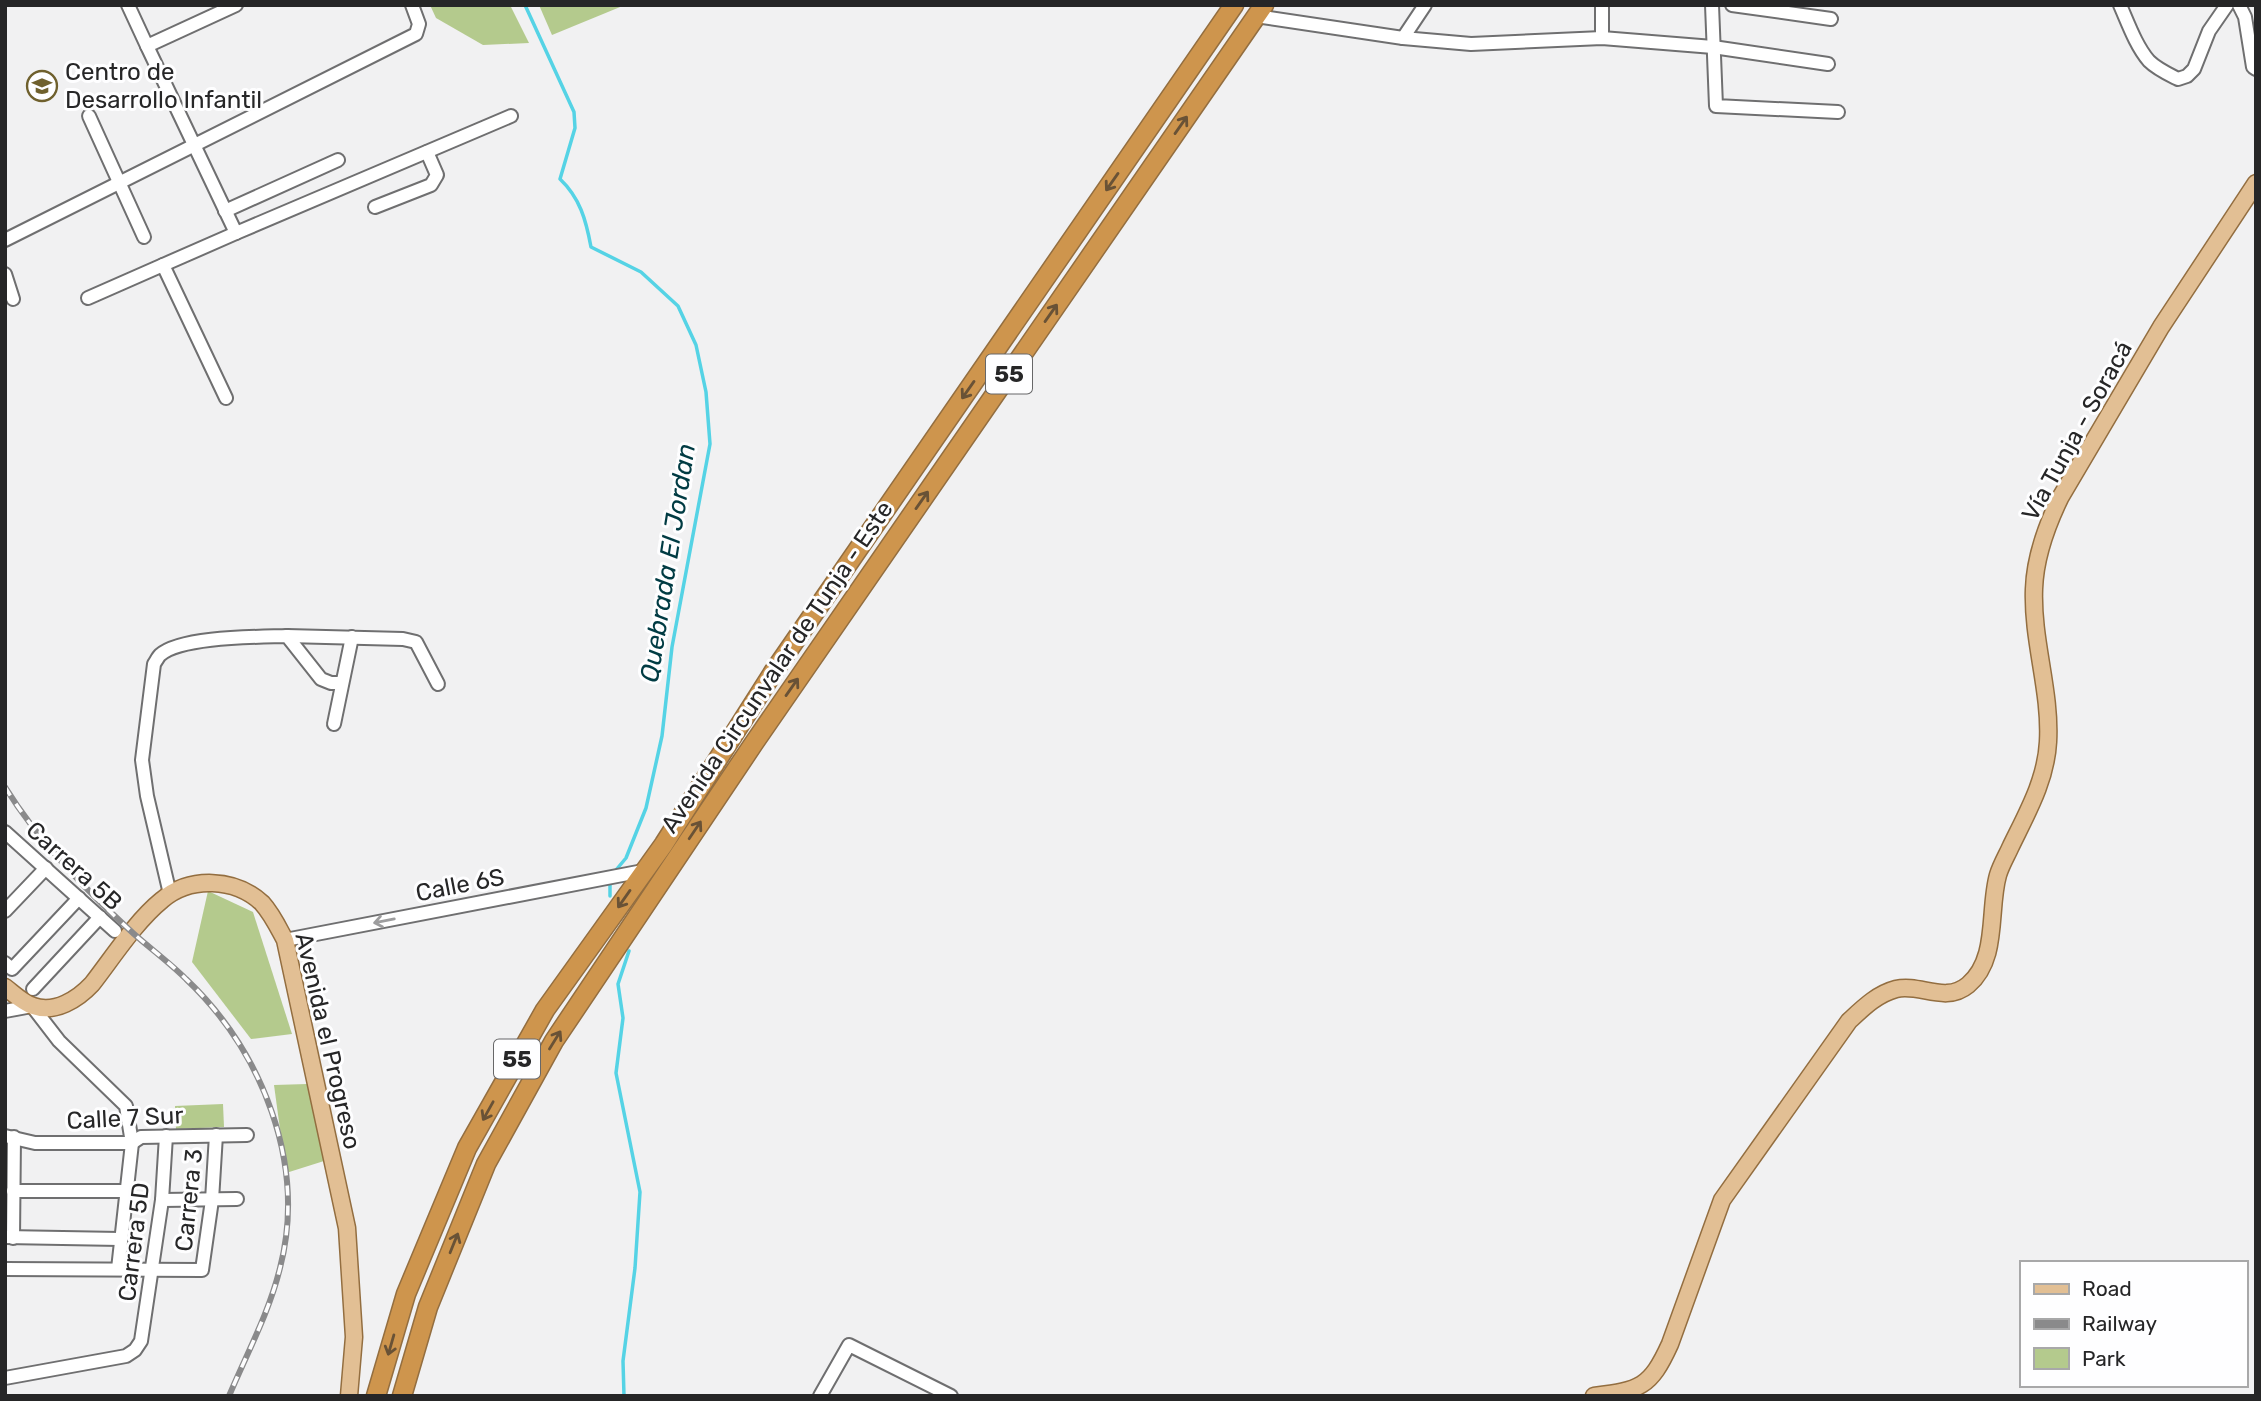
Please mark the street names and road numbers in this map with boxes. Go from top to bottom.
street label: Vía Tunja - Soracá [2016,336,2138,526]
road number: 55 [986,354,1032,394]
street label: Avenida Circunvalar de Tunja - Este [655,496,899,838]
street label: Carrera 5B [20,816,128,916]
street label: Calle 6S [413,863,507,907]
street label: Avenida el Progreso [289,930,367,1152]
road number: 55 [494,1040,540,1078]
street label: Calle 7 Sur [66,1101,184,1135]
street label: Carrera 3 [170,1147,208,1253]
street label: Carrera 5D [113,1181,155,1303]

